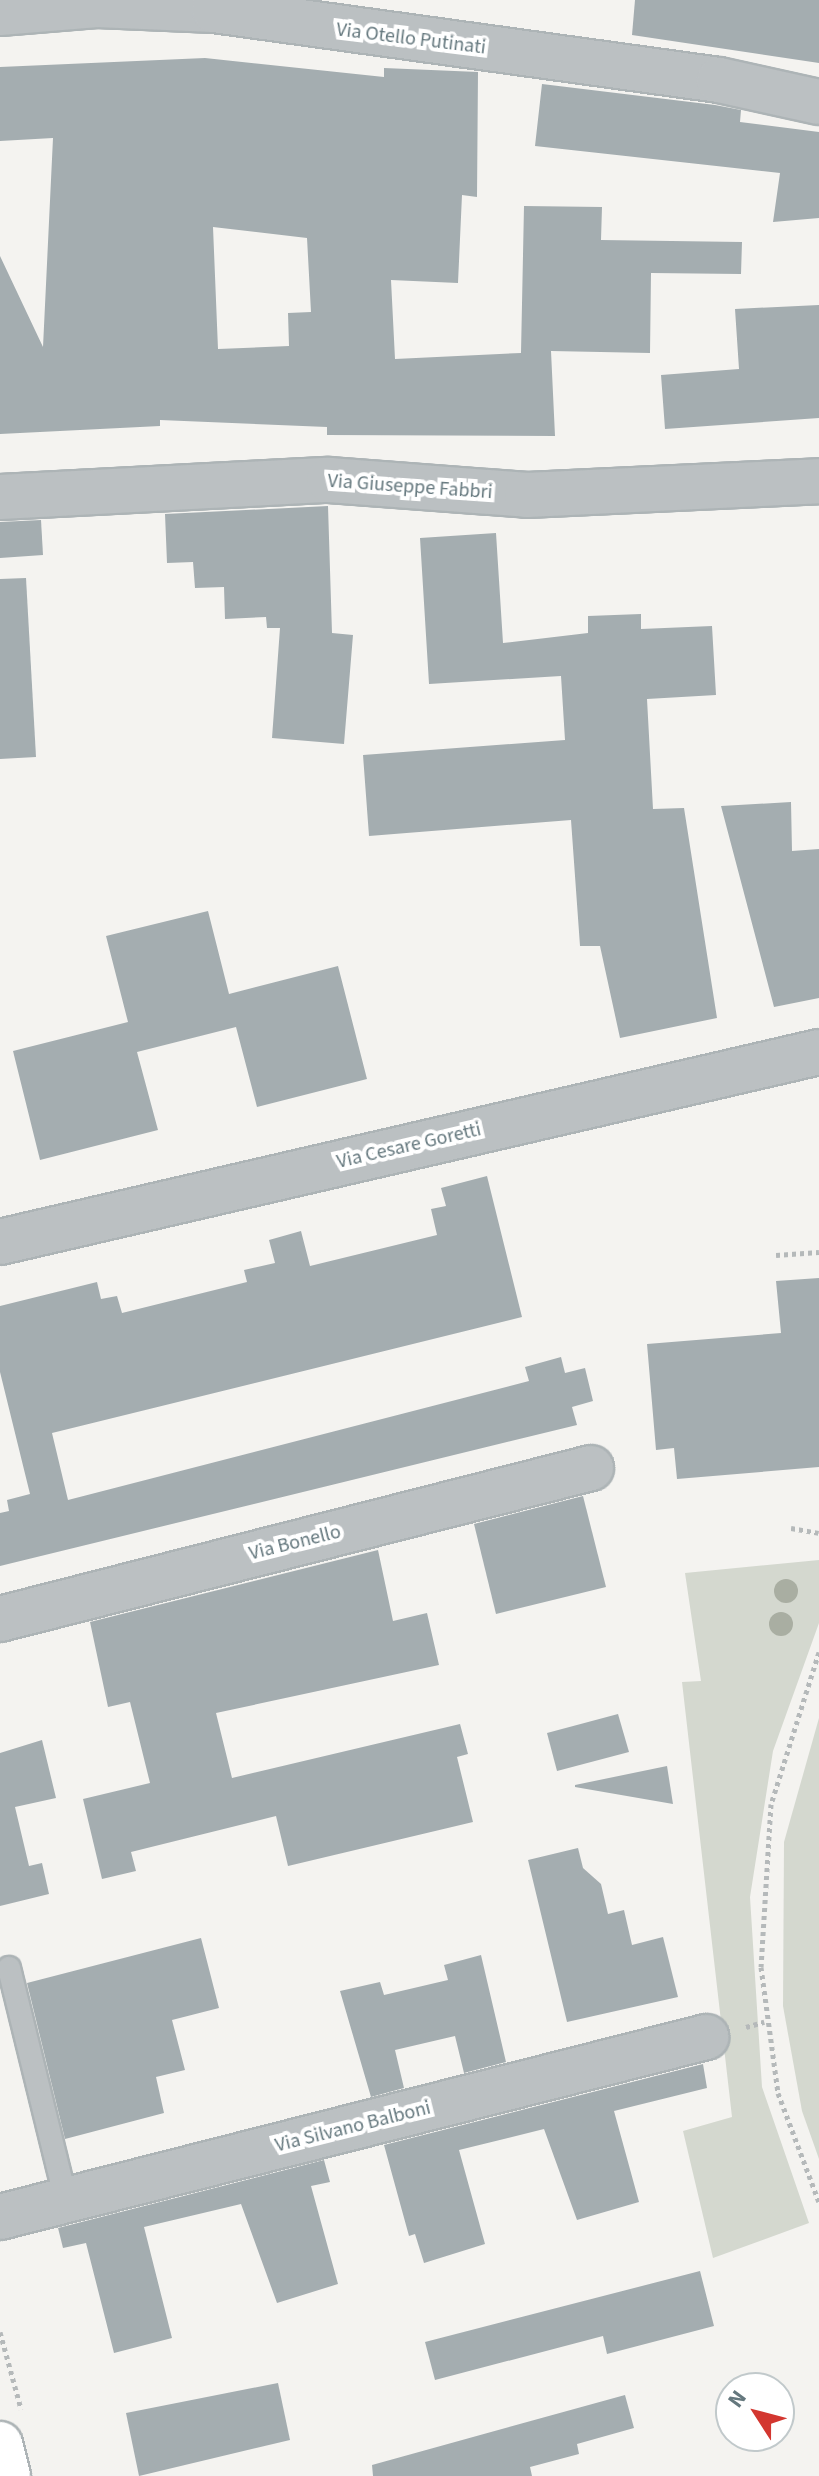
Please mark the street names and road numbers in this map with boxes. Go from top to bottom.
street label: Via Otello Putinati [335,18,487,60]
street label: Via Giuseppe Fabbri [327,469,493,505]
street label: Via Cesare Goretti [334,1118,484,1174]
street label: Via Bonello [247,1520,343,1566]
street label: Via Silvano Balboni [273,2096,433,2158]

